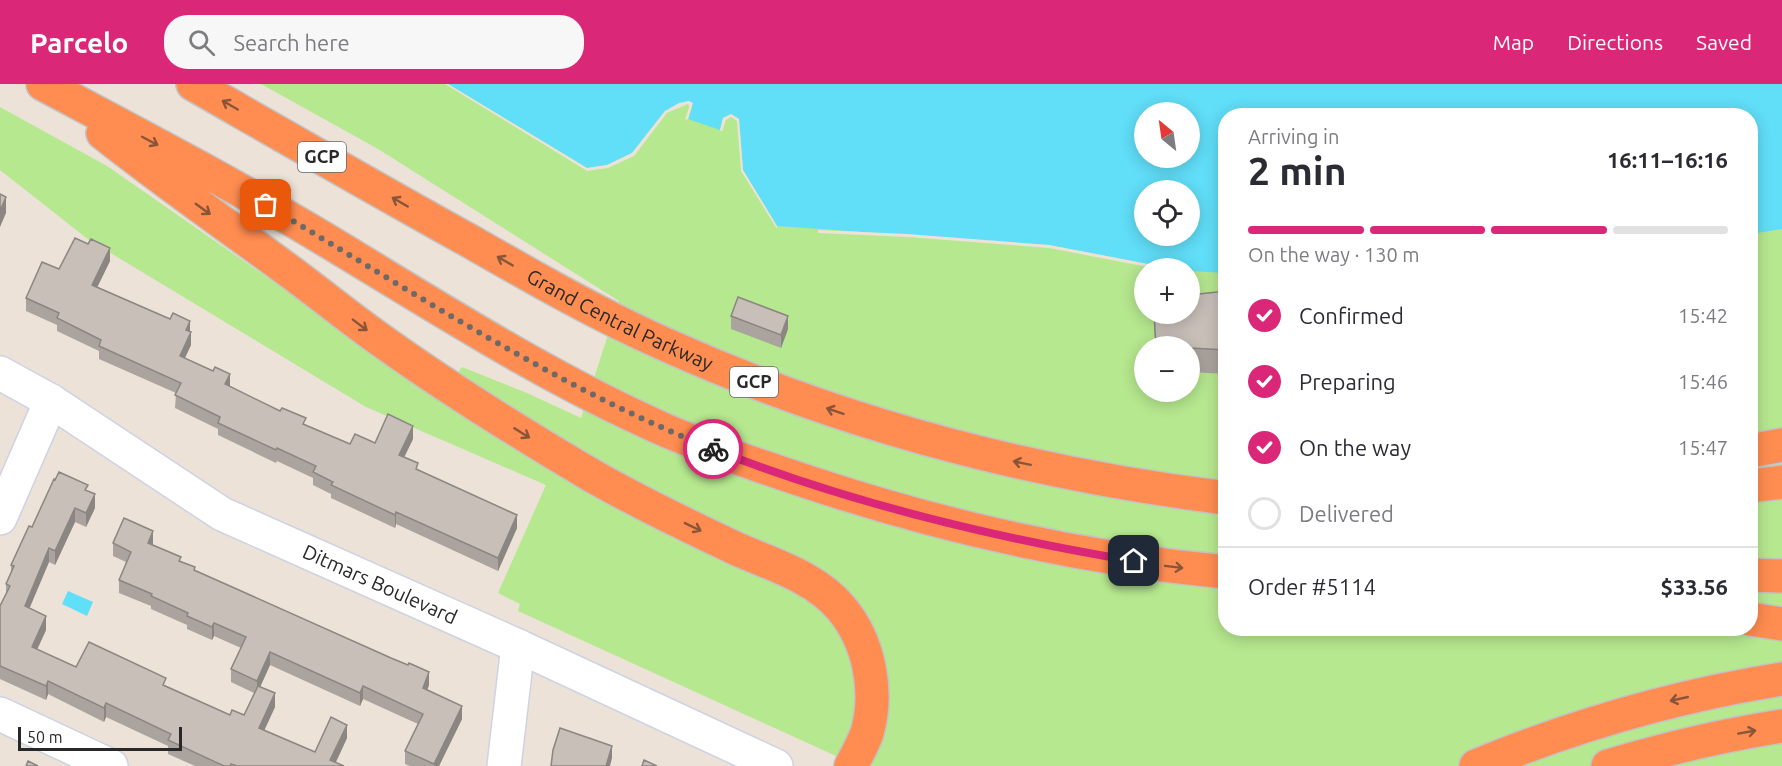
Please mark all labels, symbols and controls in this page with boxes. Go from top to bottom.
search box [164,15,584,69]
icon: search [185,26,218,59]
text: Parcelo [30,27,128,58]
text: Search here [233,30,350,55]
text: Map [1493,30,1534,54]
text: Directions [1567,30,1663,54]
text: Saved [1696,30,1752,54]
one-way arrow [222,99,239,111]
north arrow [1134,102,1200,168]
map controls [1134,102,1200,402]
text: Arriving in [1248,125,1339,148]
one-way arrow [141,136,159,147]
road number: GCP [298,142,346,172]
text: 16:11–16:16 [1607,147,1728,172]
text: 2 min [1248,149,1347,192]
pin [240,179,291,230]
button: locate [1134,180,1200,246]
icon: bag [249,188,282,221]
one-way arrow [391,196,409,207]
one-way arrow [194,203,211,215]
text: On the way · 130 m [1248,243,1420,266]
one-way arrow [497,255,514,267]
button: + [1134,258,1200,324]
street label: Grand Central Parkway [523,264,717,375]
icon: check [1248,299,1281,332]
text: Confirmed [1299,303,1404,328]
text: 15:42 [1678,304,1728,327]
one-way arrow [352,318,368,331]
button: − [1134,336,1200,402]
icon: check [1248,365,1281,398]
road number: GCP [730,367,778,397]
text: Preparing [1299,369,1396,394]
text: 15:46 [1678,370,1728,393]
one-way arrow [826,405,845,416]
courier [683,419,743,479]
one-way arrow [513,428,530,440]
icon: check [1248,431,1281,464]
icon: bike [697,433,730,466]
text: On the way [1299,435,1411,460]
text: 15:47 [1678,436,1728,459]
one-way arrow [1013,457,1032,469]
text: Delivered [1299,501,1394,526]
one-way arrow [683,522,701,534]
pin [1108,535,1159,586]
street label: Ditmars Boulevard [299,539,461,628]
icon: home [1117,544,1150,577]
one-way arrow [1164,561,1183,572]
text: Order #5114 [1248,574,1376,599]
text: $33.56 [1661,574,1728,599]
one-way arrow [1670,694,1690,705]
scale bar [18,724,182,752]
one-way arrow [1736,726,1756,737]
text: 50 m [27,728,63,746]

